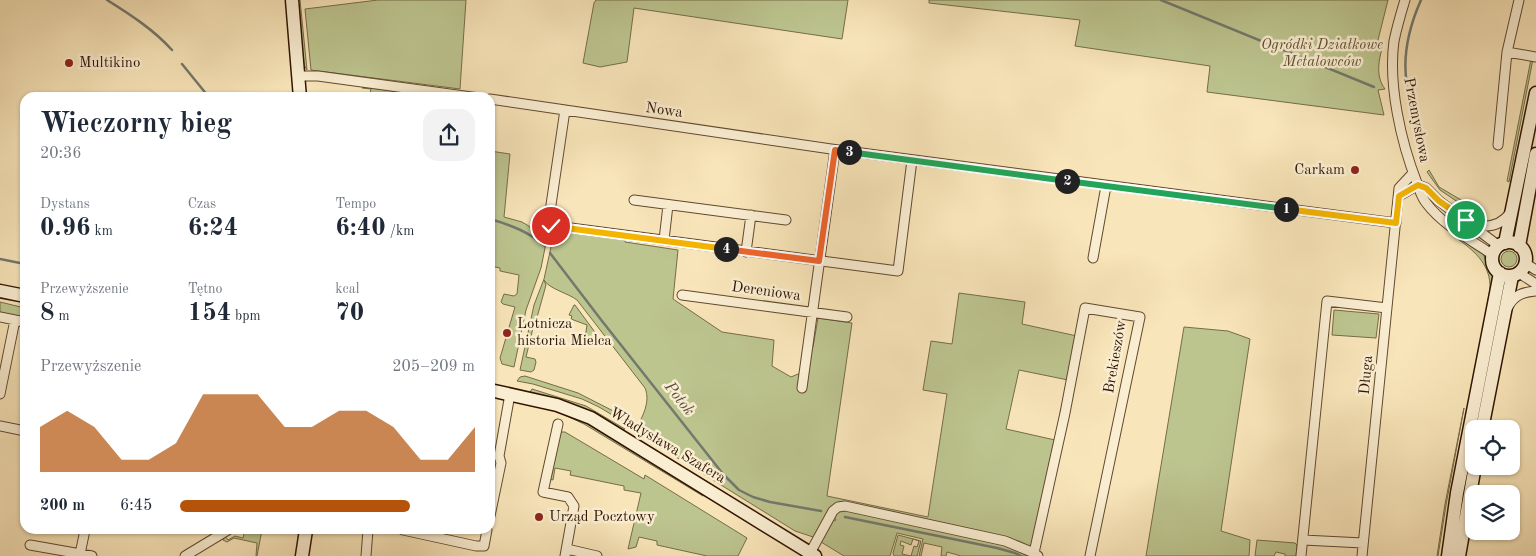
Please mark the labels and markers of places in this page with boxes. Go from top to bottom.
place label: Multikino [79,56,140,71]
marker: Multikino [63,57,75,69]
pin: 3 [836,140,862,164]
place label: Carkam [1294,163,1345,178]
marker: Carkam [1349,164,1361,176]
pin: 2 [1054,168,1080,194]
pin: 1 [1274,196,1298,222]
pin [1445,199,1487,241]
pin [530,205,572,247]
pin: 4 [714,236,738,262]
place label: Lotnicza historia Mielca [517,317,612,349]
marker: Lotnicza historia Mielca [501,327,513,339]
place label: Urząd Pocztowy [549,510,655,525]
marker: Urząd Pocztowy [533,511,545,523]

